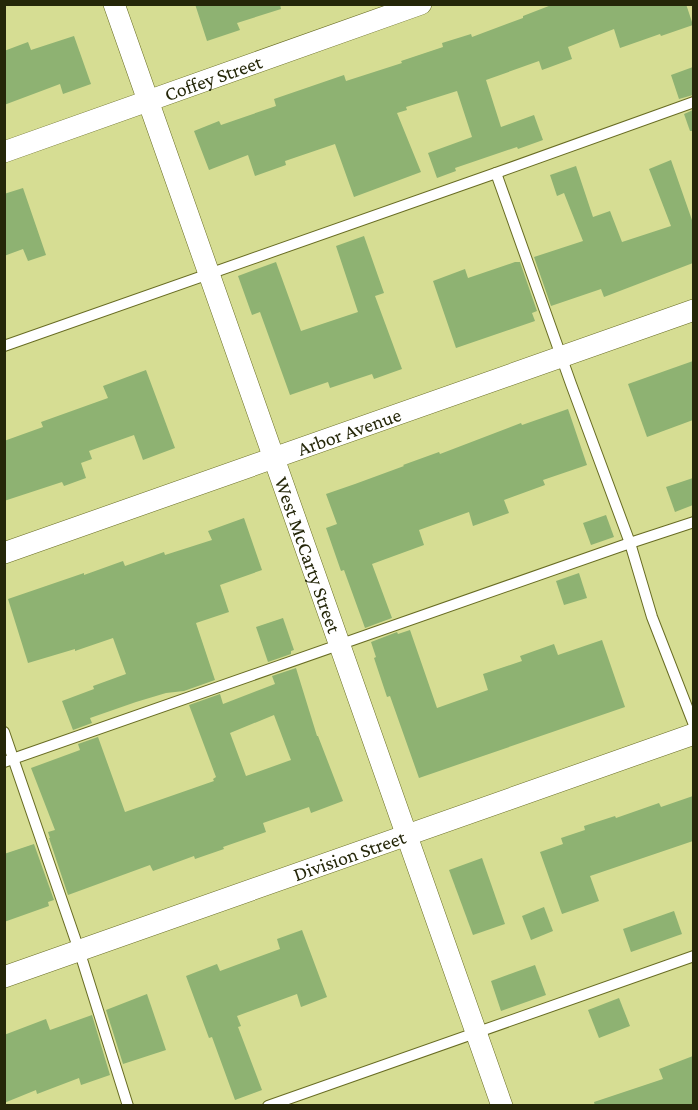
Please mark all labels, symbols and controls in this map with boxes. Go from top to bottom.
street label: Coffey Street [161,50,265,105]
street label: Arbor Avenue [294,403,404,460]
street label: West McCarty Street [270,474,346,636]
street label: Division Street [290,825,409,885]

